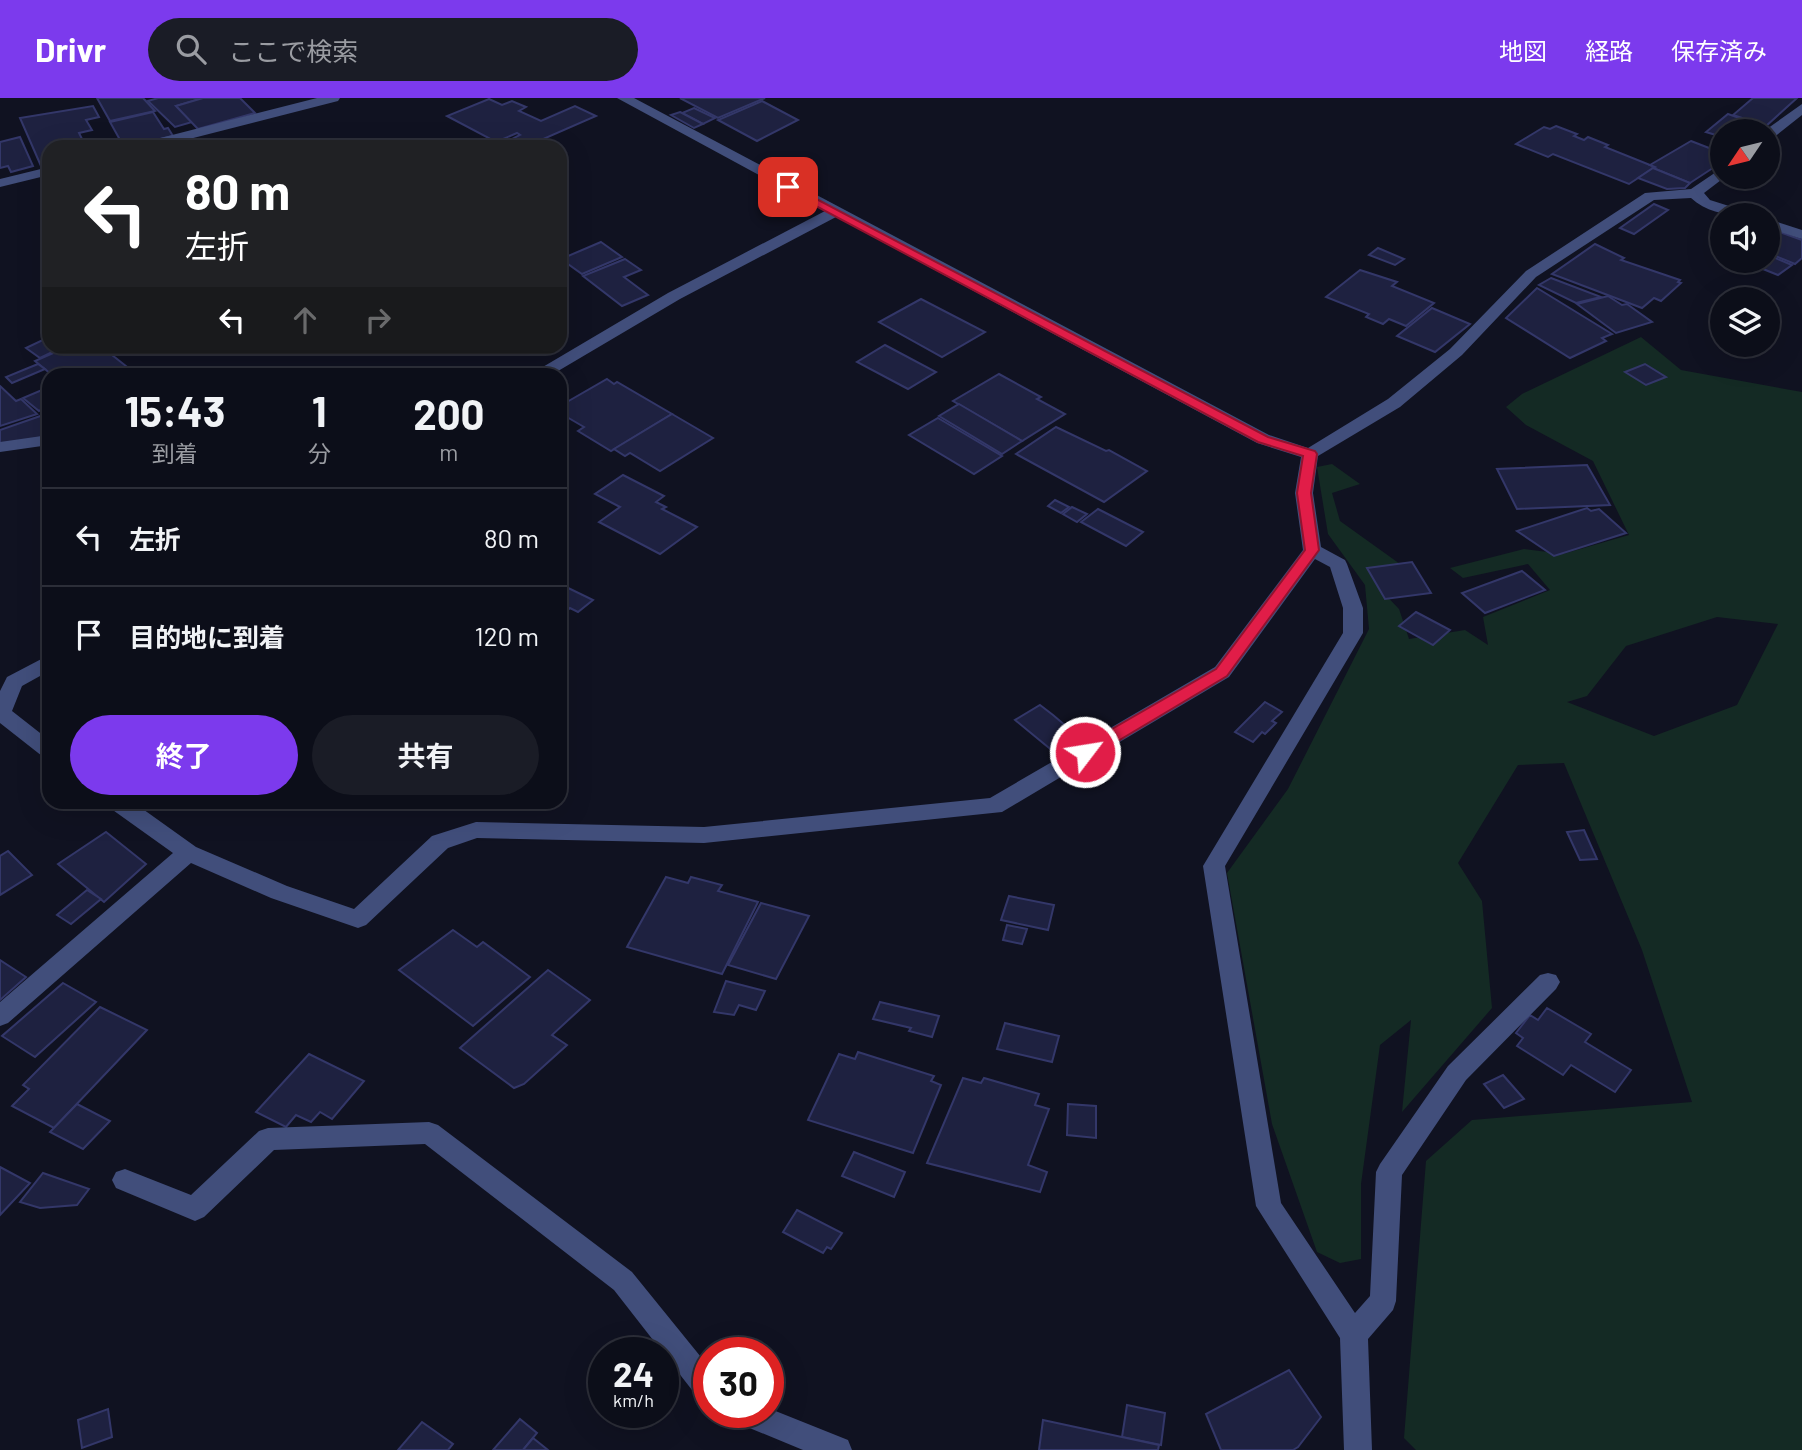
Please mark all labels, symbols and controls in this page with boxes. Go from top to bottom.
search box [148,18,638,81]
text: Drivr [35,29,106,69]
icon: search [172,30,210,68]
text: ここで検索 [228,35,358,66]
text: 地図 [1499,36,1547,65]
text: 経路 [1585,36,1633,65]
text: 保存済み [1671,36,1767,65]
north arrow [1710,119,1780,189]
map controls [1710,119,1780,357]
pin [758,157,818,217]
text: 80 m [185,161,290,220]
icon: left [70,168,161,259]
icon: arrive [769,168,807,206]
button: sound [1710,203,1780,273]
text: 左折 [185,226,249,264]
button: layers [1710,287,1780,357]
icon: left [213,301,251,339]
icon: ahead [286,301,324,339]
icon: right [359,301,397,339]
text: 15:43 [124,385,225,435]
text: 1 [312,385,327,435]
text: 200 [413,388,485,438]
text: m [439,438,458,466]
text: 到着 [152,439,198,467]
text: 分 [308,439,331,467]
icon: left [70,518,108,556]
text: 80 m [484,522,539,553]
text: 左折 [129,523,181,554]
icon: arrive [70,616,108,654]
text: 120 m [475,620,539,651]
text: 目的地に到着 [129,621,285,652]
button: 終了 [70,715,298,795]
button: 共有 [312,715,539,795]
position arrow [1048,715,1122,789]
speed limit sign: 30 [693,1337,784,1428]
text: 24 [613,1352,654,1394]
text: km/h [613,1389,654,1411]

